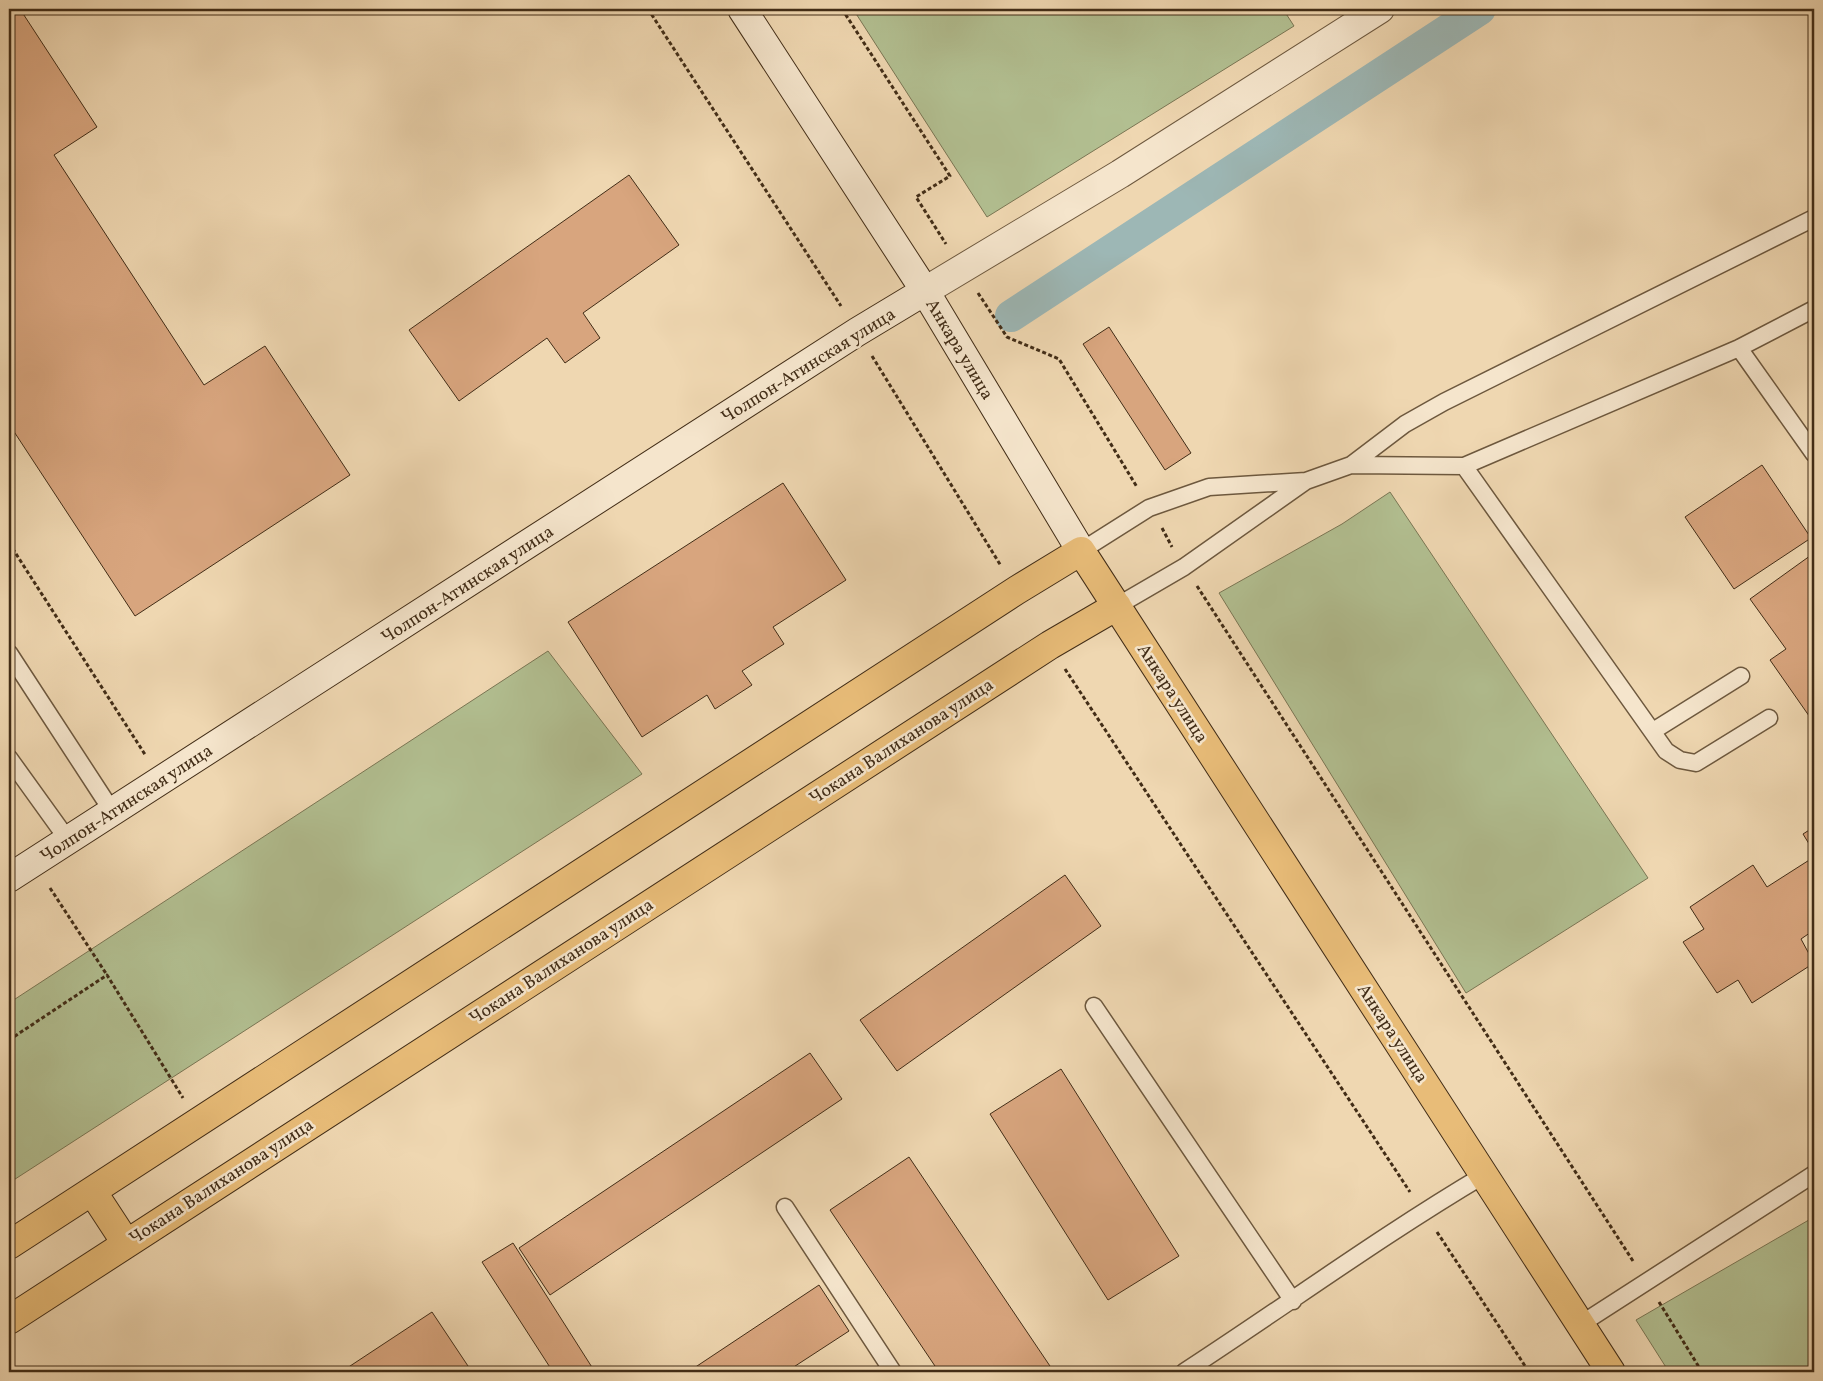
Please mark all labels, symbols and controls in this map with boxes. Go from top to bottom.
street label: Анкара улица [919,294,999,405]
street label: Чолпон-Атинская улица [717,302,901,430]
street label: Чолпон-Атинская улица [377,520,559,651]
street label: Анкара улица [1130,639,1213,748]
street label: Чокана Валиханова улица [805,673,999,811]
street label: Чолпон-Атинская улица [36,739,218,870]
street label: Чокана Валиханова улица [465,893,659,1031]
street label: Анкара улица [1350,979,1433,1088]
street label: Чокана Валиханова улица [125,1113,319,1251]

